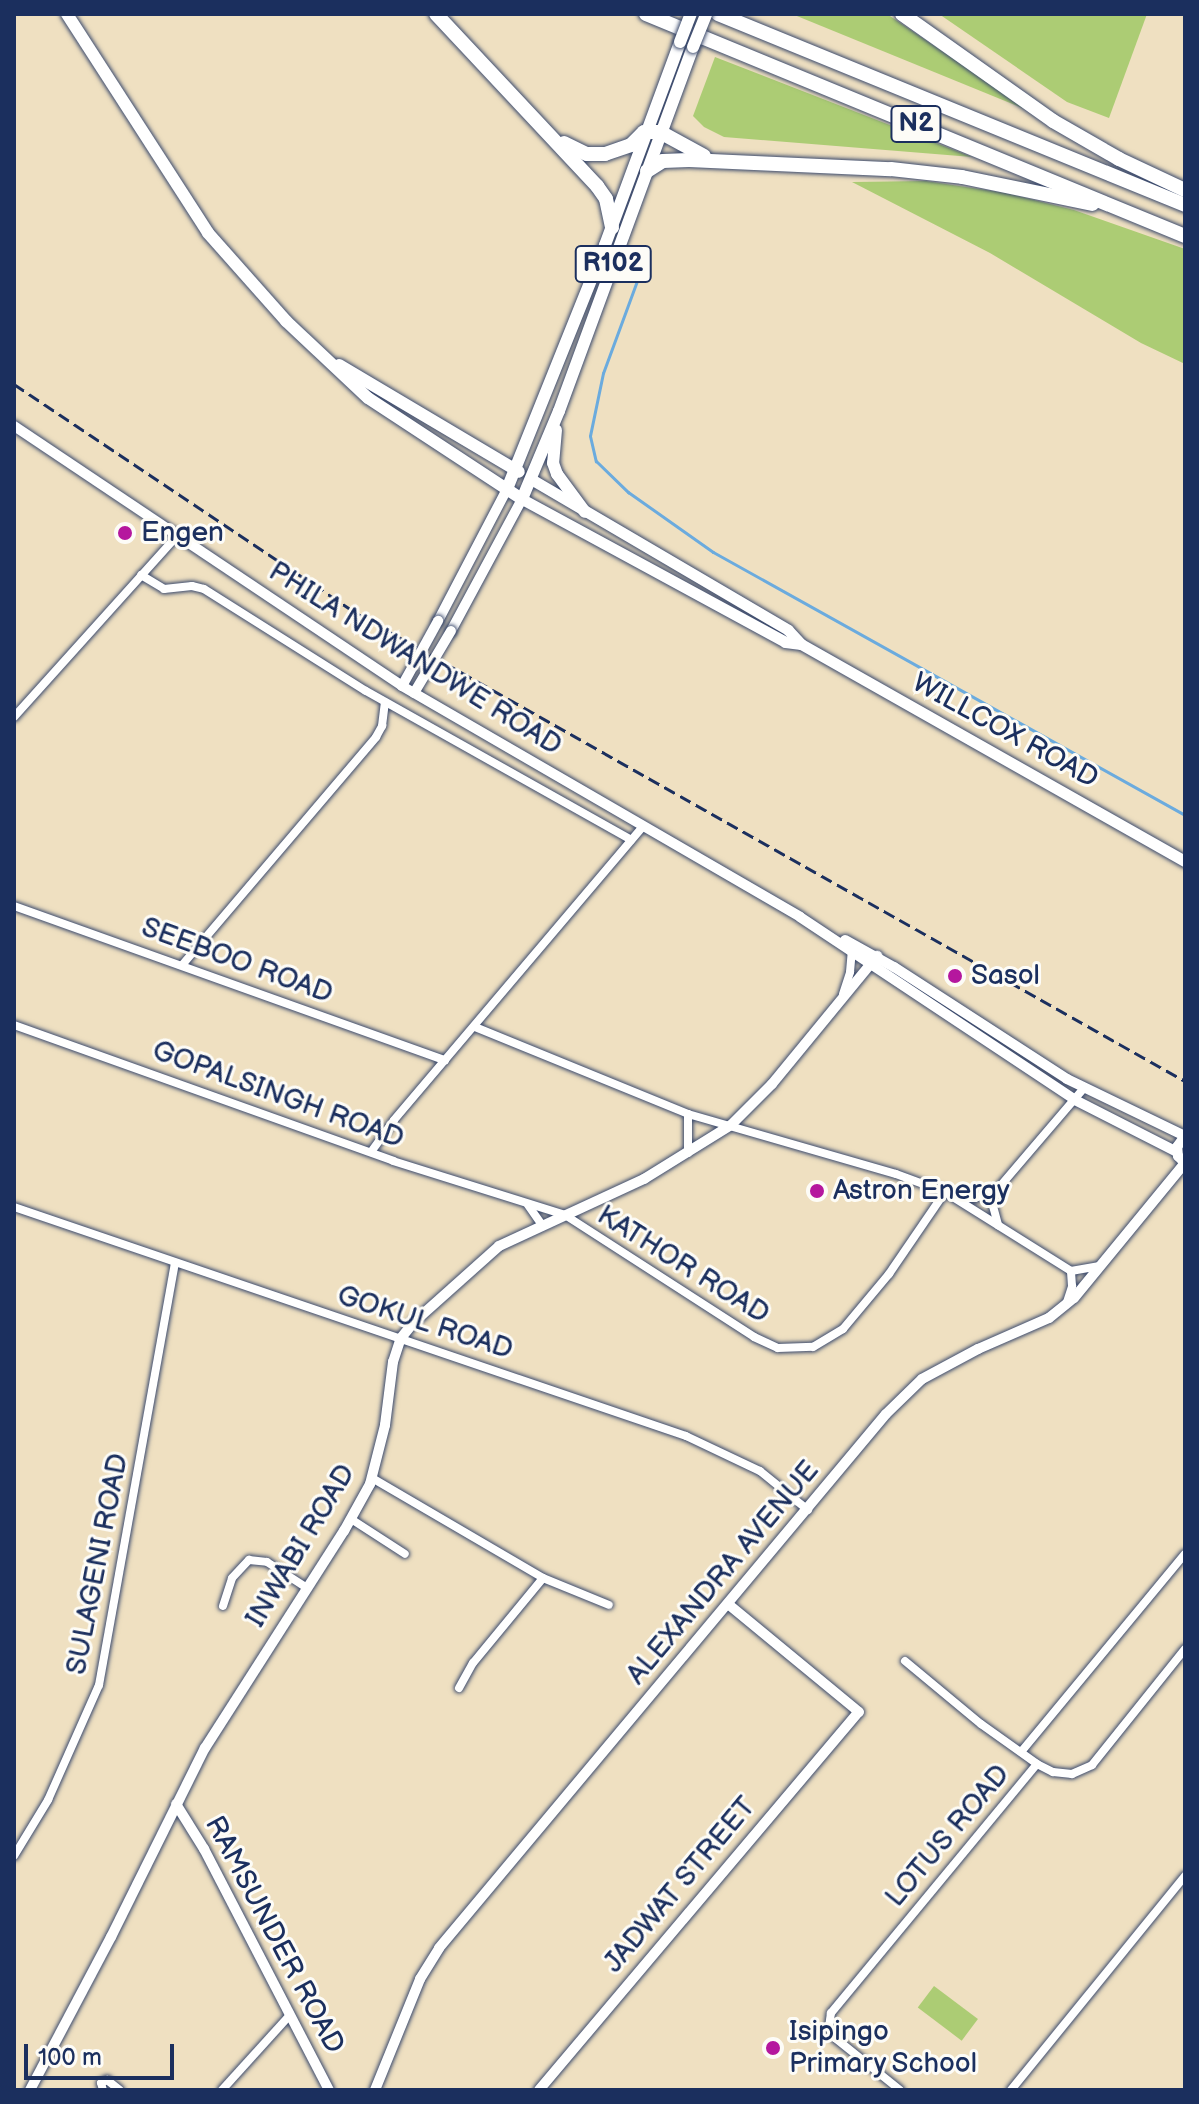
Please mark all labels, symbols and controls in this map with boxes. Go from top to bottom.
road number: N2 [890,102,942,146]
road number: R102 [573,242,653,286]
place label: Engen [141,516,224,550]
marker: Engen [116,524,134,542]
street label: PHILA NDWANDWE ROAD [262,555,568,763]
street label: WILLCOX ROAD [906,666,1104,796]
street label: SEEBOO ROAD [137,911,337,1011]
place label: Sasol [971,959,1040,993]
marker: Sasol [946,967,964,985]
street label: GOPALSINGH ROAD [148,1034,408,1156]
place label: Astron Energy [833,1174,1010,1208]
marker: Astron Energy [808,1182,826,1200]
street label: KATHOR ROAD [591,1199,775,1331]
street label: GOKUL ROAD [333,1279,517,1367]
street label: SULAGENI ROAD [60,1451,136,1677]
street label: ALEXANDRA AVENUE [620,1455,826,1691]
street label: INWABI ROAD [239,1459,363,1633]
street label: LOTUS ROAD [879,1758,1017,1914]
street label: JADWAT STREET [597,1790,763,1980]
street label: RAMSUNDER ROAD [197,1811,351,2059]
place label: Isipingo Primary School [789,2015,979,2081]
scale bar [28,2028,178,2078]
marker: Isipingo Primary School [764,2039,782,2057]
text: 100 m [38,2043,102,2072]

